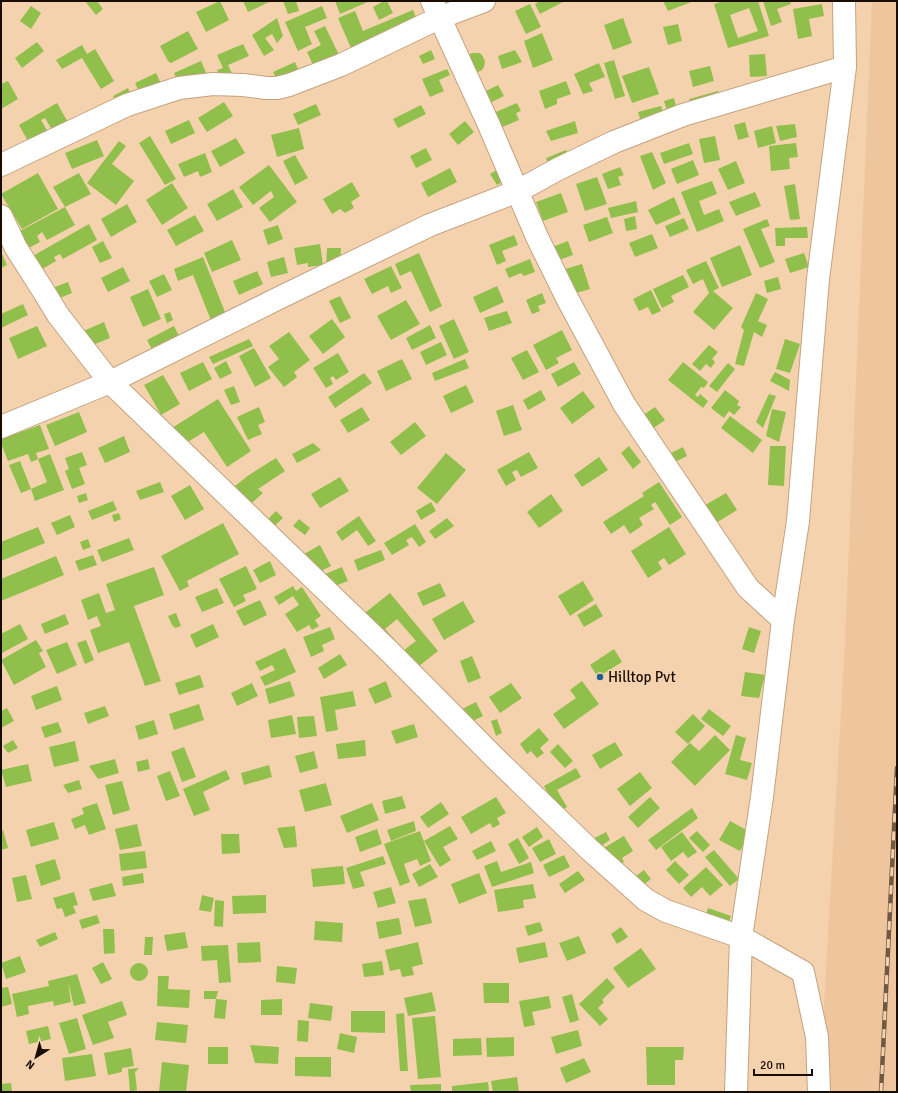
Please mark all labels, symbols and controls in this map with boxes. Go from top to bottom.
place label: Hilltop Pvt [608,668,676,686]
marker: Hilltop Pvt [595,672,605,682]
north arrow [16,1037,56,1077]
scale bar [754,1051,812,1077]
text: N [23,1057,37,1072]
text: 20 m [760,1058,785,1073]

